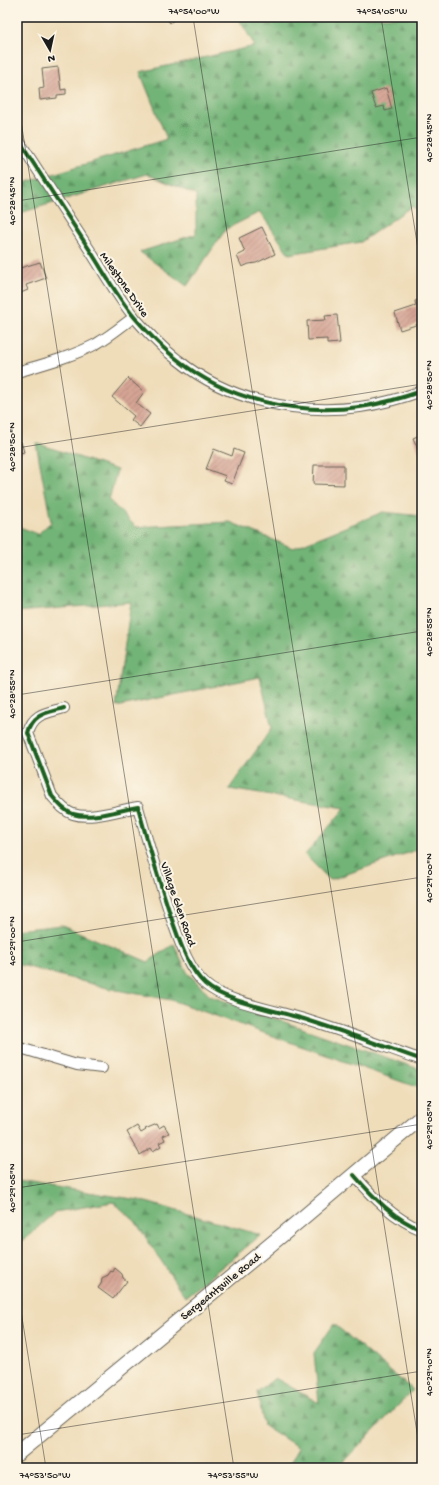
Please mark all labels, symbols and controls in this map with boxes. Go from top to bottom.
text: 74°54'00"W [168,6,220,18]
text: 74°54'05"W [356,6,408,18]
north arrow [30,30,70,70]
text: N [47,51,56,64]
text: 40°28'45"N [424,113,436,162]
text: 40°28'45"N [7,176,19,225]
street label: Milestone Drive [96,250,151,321]
text: 40°28'50"N [424,360,436,410]
text: 40°28'50"N [7,422,19,472]
text: 40°28'55"N [424,607,436,657]
text: 40°28'55"N [7,669,19,719]
text: 40°29'00"N [424,853,436,903]
street label: Village Glen Road [156,860,198,950]
text: 40°29'00"N [7,916,19,966]
text: 40°29'05"N [424,1100,436,1149]
text: 40°29'05"N [7,1163,19,1212]
street label: Sergeantsville Road [178,1250,265,1324]
text: 40°29'10"N [424,1348,436,1396]
text: 74°53'50"W [18,1470,71,1482]
text: 74°53'55"W [207,1470,259,1482]

